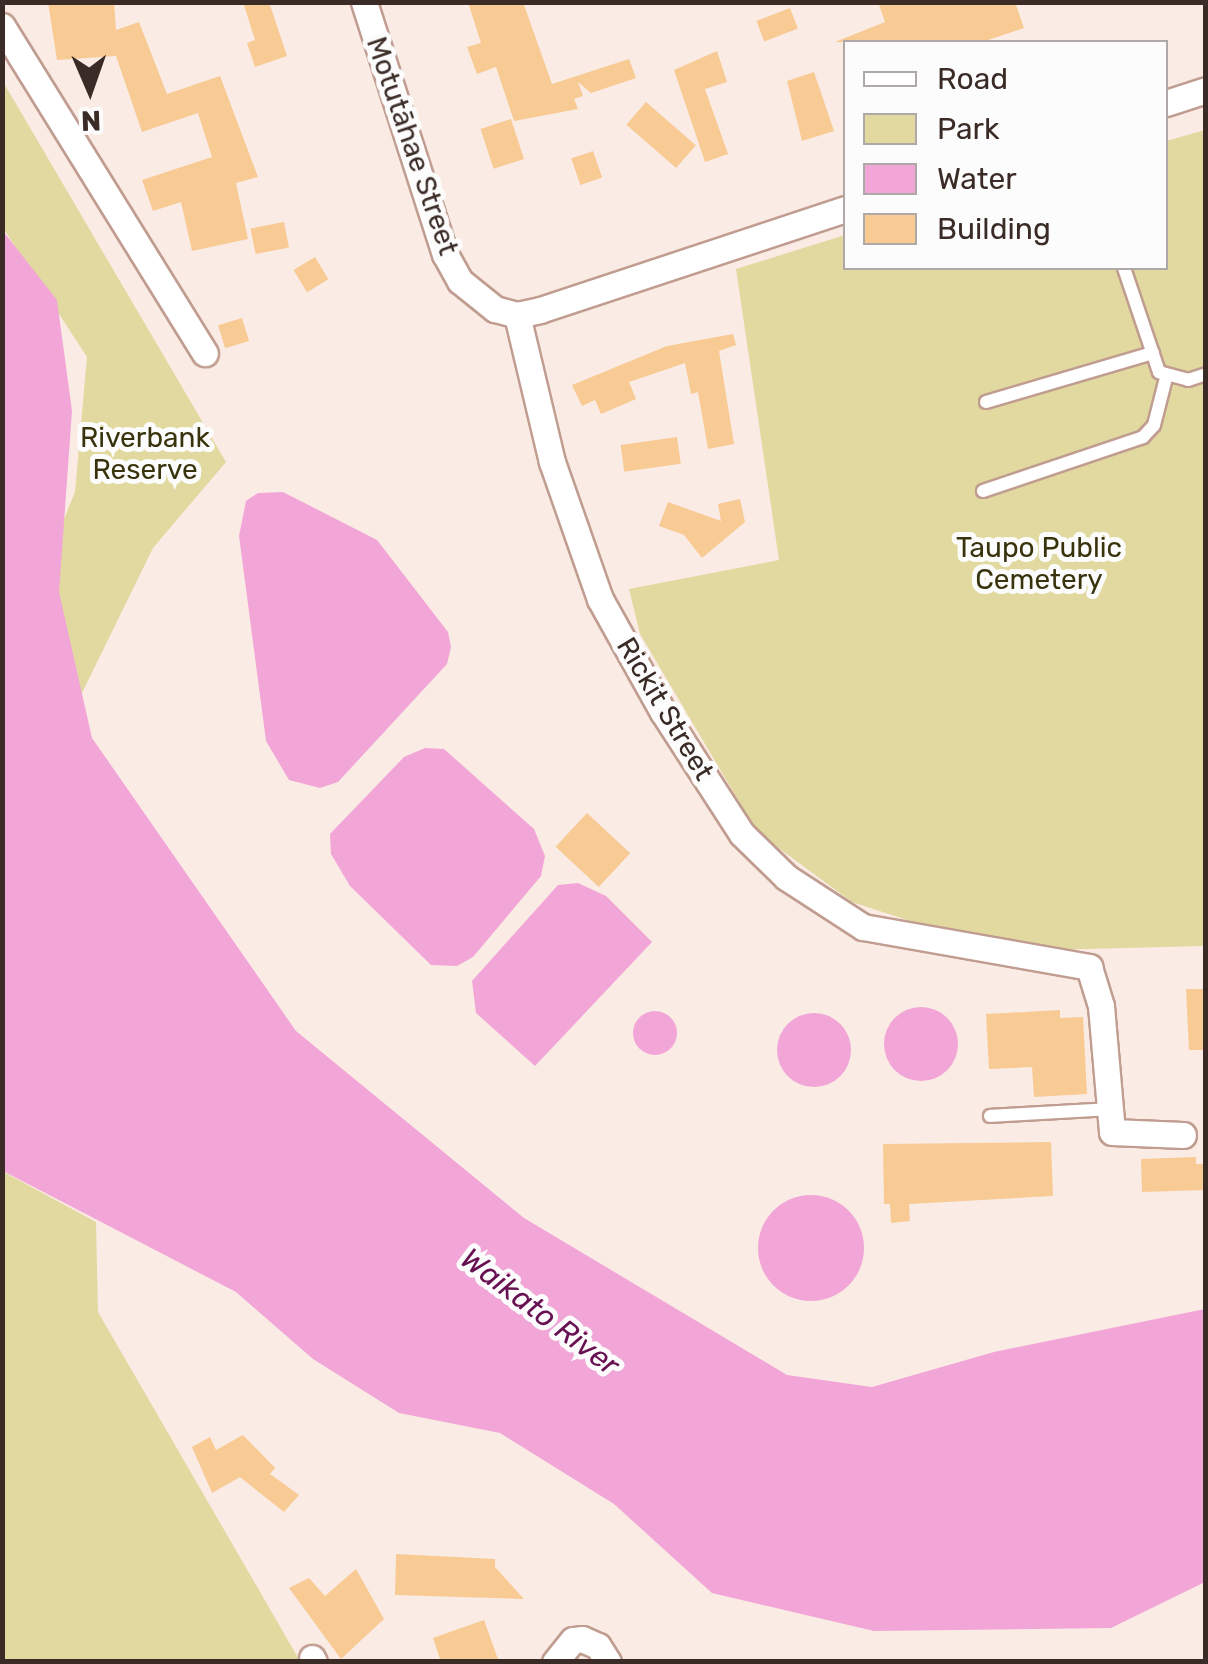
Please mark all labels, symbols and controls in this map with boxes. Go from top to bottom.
street label: Motutāhae Street [359,33,465,259]
north arrow [40,40,140,140]
legend [843,40,1168,270]
text: Road [937,61,1008,97]
text: N [80,104,102,137]
text: Park [937,111,999,147]
text: Water [937,161,1017,197]
text: Building [937,211,1051,247]
park label: Riverbank Reserve [80,421,210,487]
park label: Taupo Public Cemetery [956,531,1122,597]
street label: Rickit Street [609,632,721,786]
water label: Waikato River [454,1241,626,1383]

